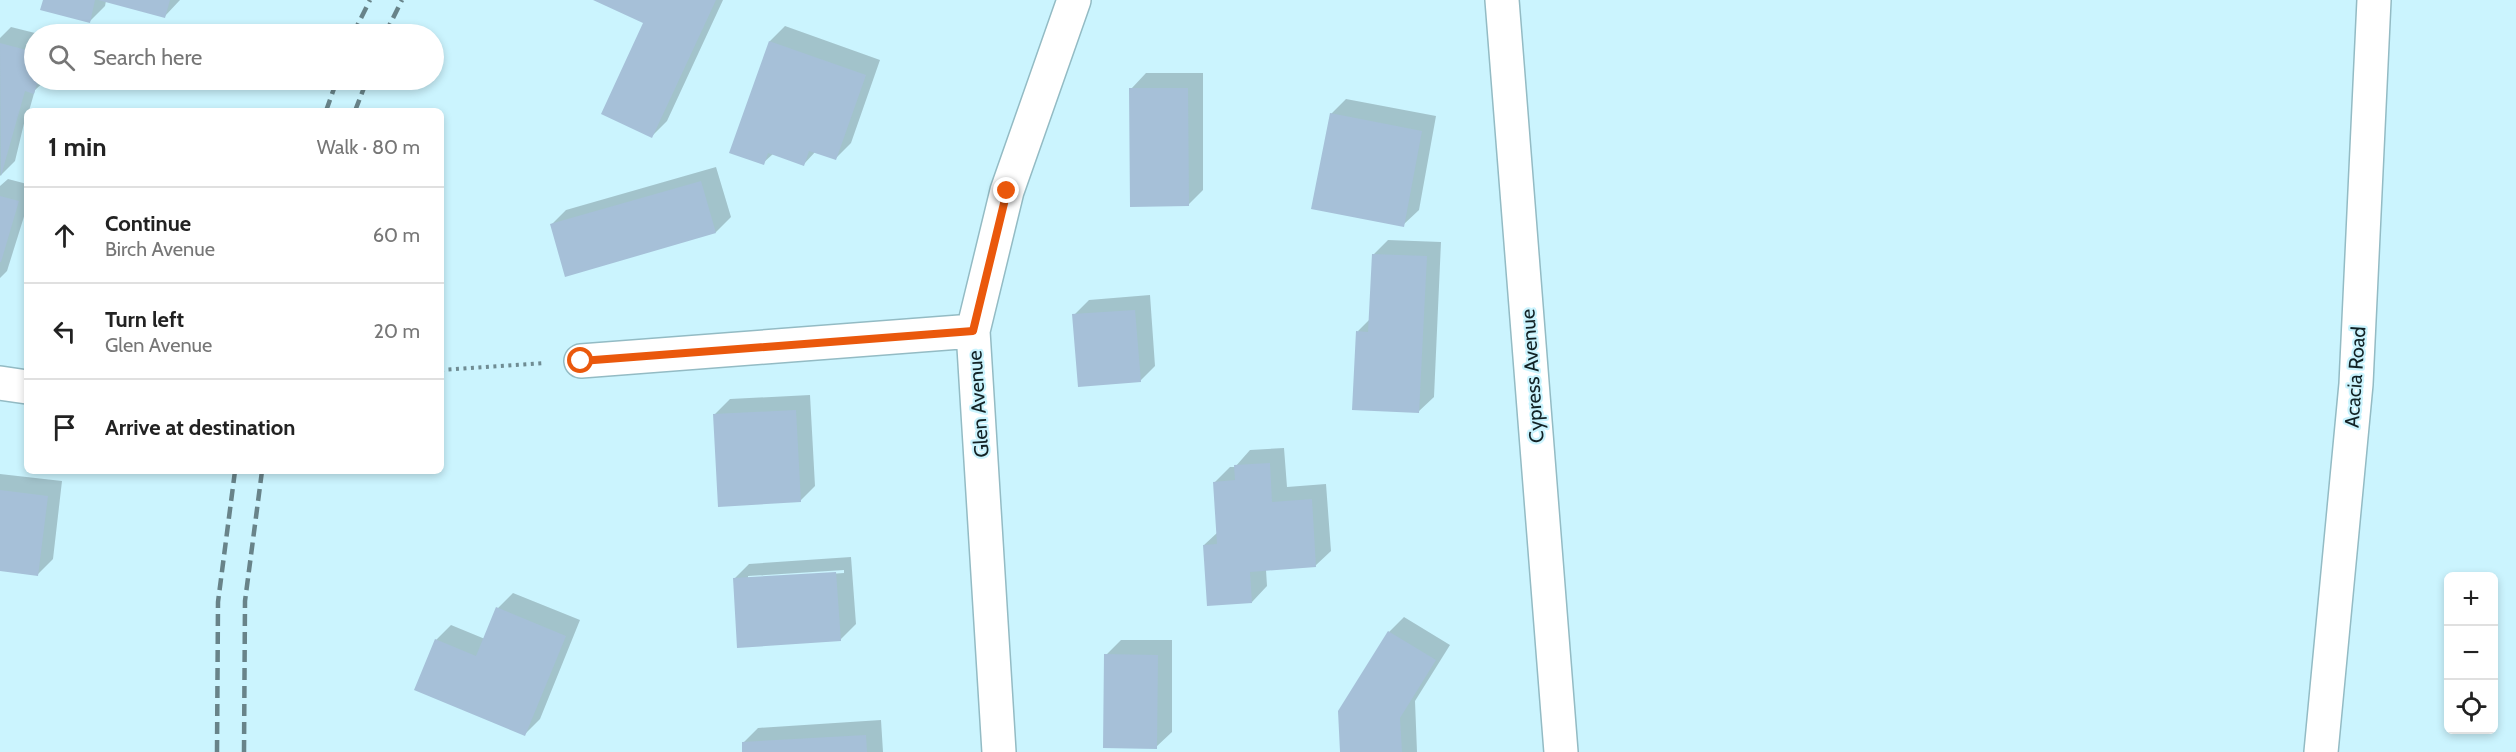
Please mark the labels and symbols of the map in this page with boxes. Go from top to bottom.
route end [993,177,1019,203]
street label: Cypress Avenue [1515,308,1549,444]
street label: Acacia Road [2339,325,2371,429]
route start [567,347,593,373]
street label: Glen Avenue [962,350,994,458]

